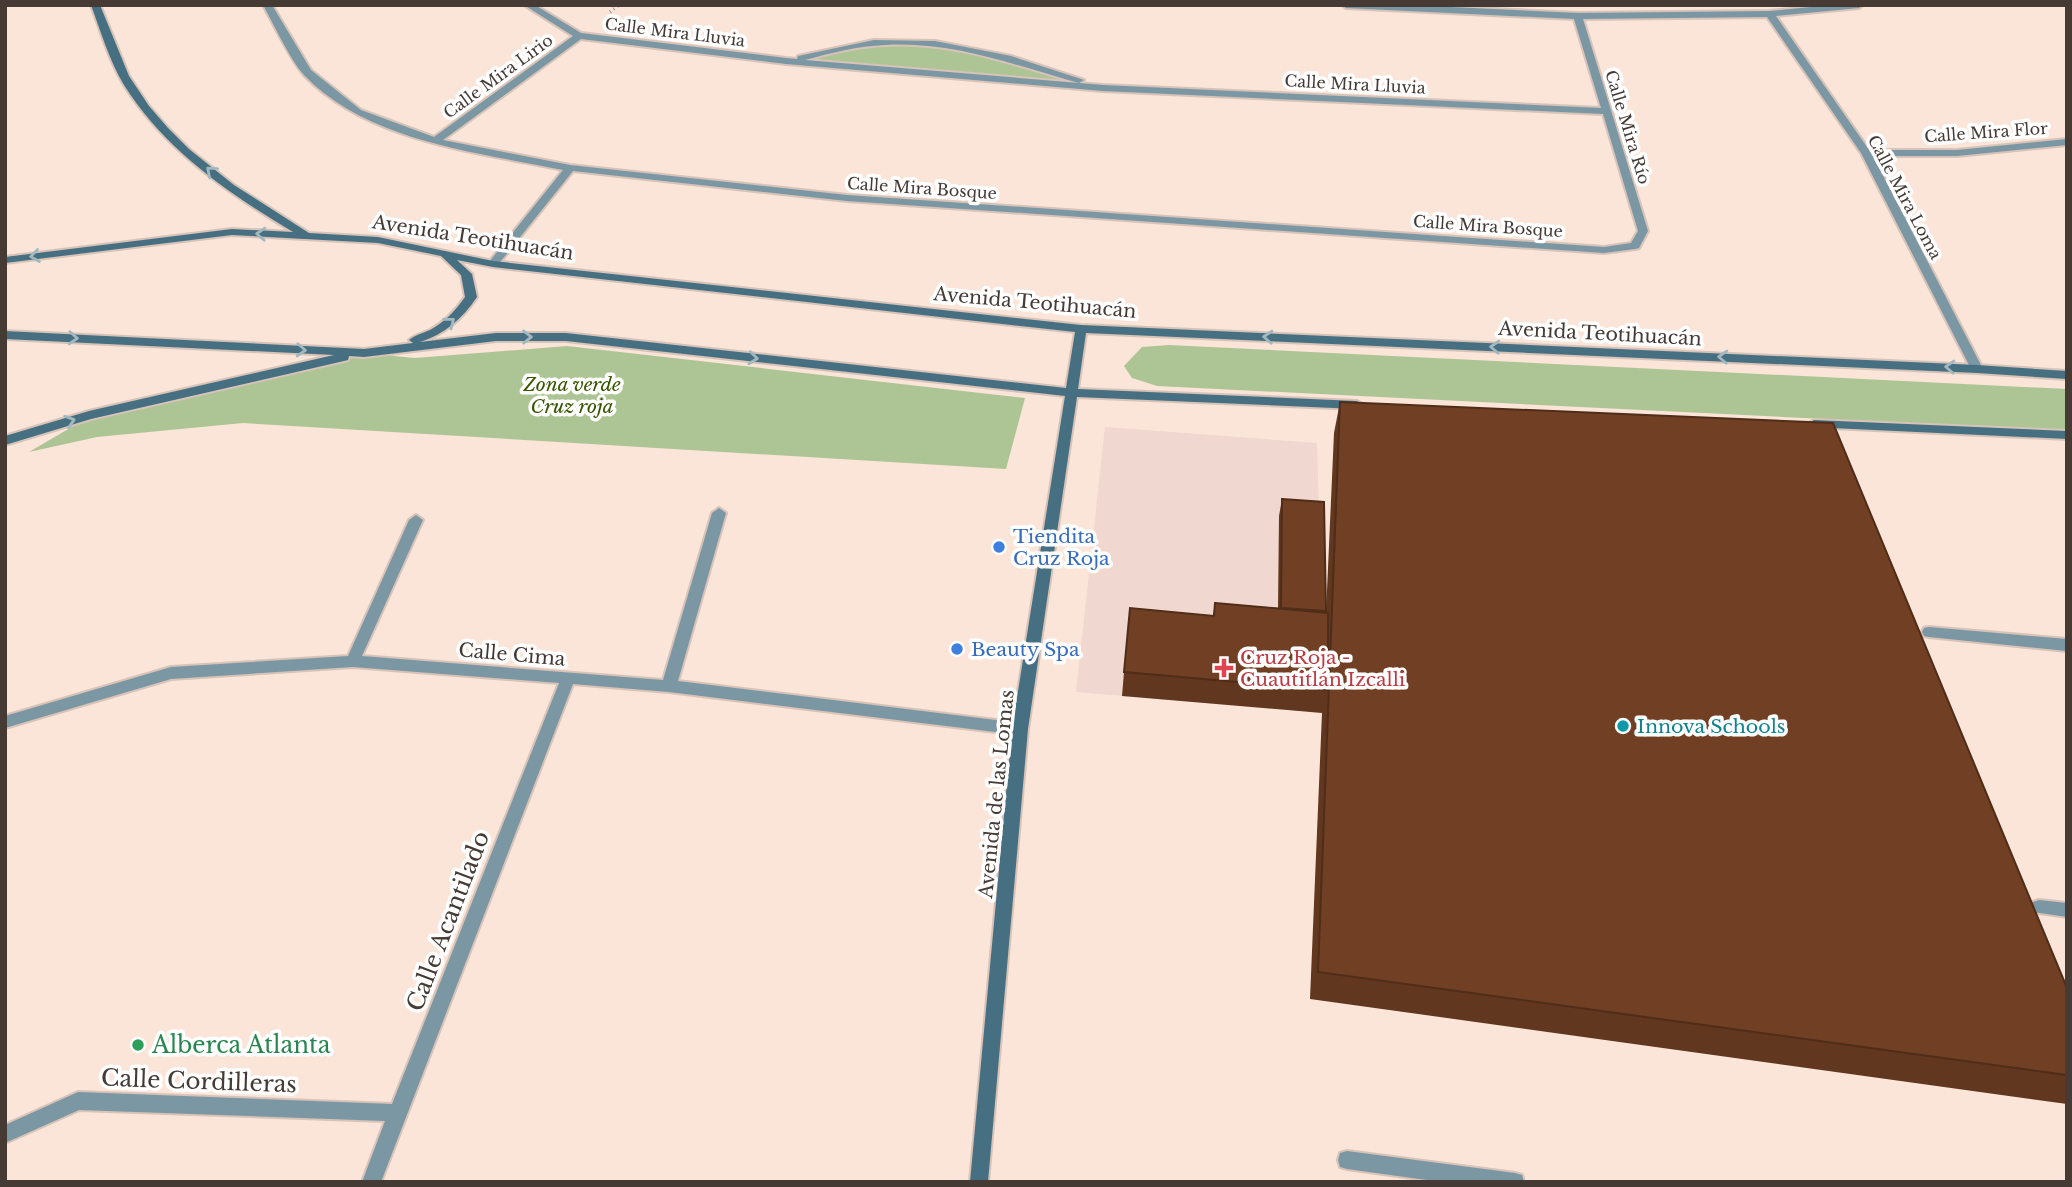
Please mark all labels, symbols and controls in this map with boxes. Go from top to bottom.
street label: Calle Mira Lluvia [604,13,746,51]
street label: Calle Mira Lirio [439,30,557,122]
street label: Calle Mira Río [1601,68,1655,186]
street label: Calle Mira Lluvia [1284,70,1426,98]
street label: Calle Mira Flor [1924,118,2049,146]
street label: Calle Mira Loma [1864,131,1946,263]
one-way arrow [207,167,220,179]
street label: Calle Mira Bosque [846,173,998,203]
street label: Avenida Teotihuacán [370,210,575,265]
street label: Calle Mira Bosque [1412,211,1564,241]
one-way arrow [255,226,266,241]
one-way arrow [29,249,41,264]
street label: Avenida Teotihuacán [932,282,1137,323]
one-way arrow [442,317,454,330]
street label: Avenida Teotihuacán [1497,317,1702,350]
one-way arrow [522,329,533,345]
one-way arrow [68,330,79,345]
one-way arrow [1262,330,1273,345]
one-way arrow [1489,340,1500,355]
one-way arrow [295,342,306,357]
one-way arrow [748,350,759,365]
one-way arrow [1717,350,1728,365]
one-way arrow [1944,360,1955,375]
park label: Zona verde Cruz roja [522,373,621,418]
one-way arrow [64,414,76,429]
place label: Tiendita Cruz Roja [1013,525,1110,570]
marker: Tiendita Cruz Roja [991,539,1007,555]
street label: Calle Cima [458,638,567,671]
place label: Beauty Spa [971,638,1080,661]
marker: Beauty Spa [949,641,965,657]
place label: Cruz Roja - Cuautitlán Izcalli [1240,646,1406,691]
marker: Cruz Roja - Cuautitlán Izcalli [1214,658,1234,678]
street label: Avenida de las Lomas [974,689,1019,900]
place label: Innova Schools [1637,715,1785,738]
marker: Innova Schools [1615,718,1631,734]
street label: Calle Acantilado [401,827,495,1015]
place label: Alberca Atlanta [151,1031,331,1059]
marker: Alberca Atlanta [130,1037,146,1053]
street label: Calle Cordilleras [101,1064,297,1098]

